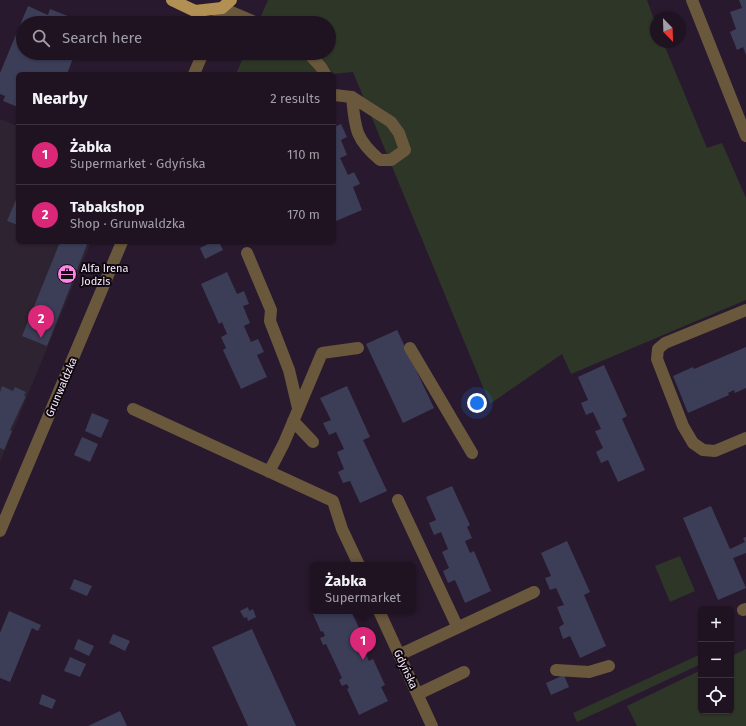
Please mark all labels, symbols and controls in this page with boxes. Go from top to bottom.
north arrow [650,12,686,48]
search box [16,16,336,60]
icon: search [30,27,52,49]
text: Search here [62,29,142,47]
text: Nearby [32,88,87,109]
text: 2 results [270,91,320,106]
text: Żabka [70,138,111,156]
text: 1 [42,147,48,162]
text: 110 m [287,147,320,162]
text: Supermarket · Gdyńska [70,156,206,171]
text: Tabakshop [70,198,144,216]
text: 2 [42,207,48,222]
text: 170 m [287,207,320,222]
text: Shop · Grunwaldzka [70,216,185,231]
place label: Alfa Irena Jodzis [81,262,128,288]
office icon: Alfa Irena Jodzis [56,263,78,285]
pin: 2 [28,305,54,338]
street label: Grunwaldzka [43,355,80,419]
your location [467,393,487,413]
popup [310,562,416,614]
text: Żabka [325,572,366,590]
text: Supermarket [325,590,401,605]
map controls [698,606,734,714]
button: + [698,606,734,642]
pin: 1 [350,627,376,660]
button: − [698,642,734,678]
street label: Gdyńska [391,647,420,691]
button: locate [698,678,734,714]

